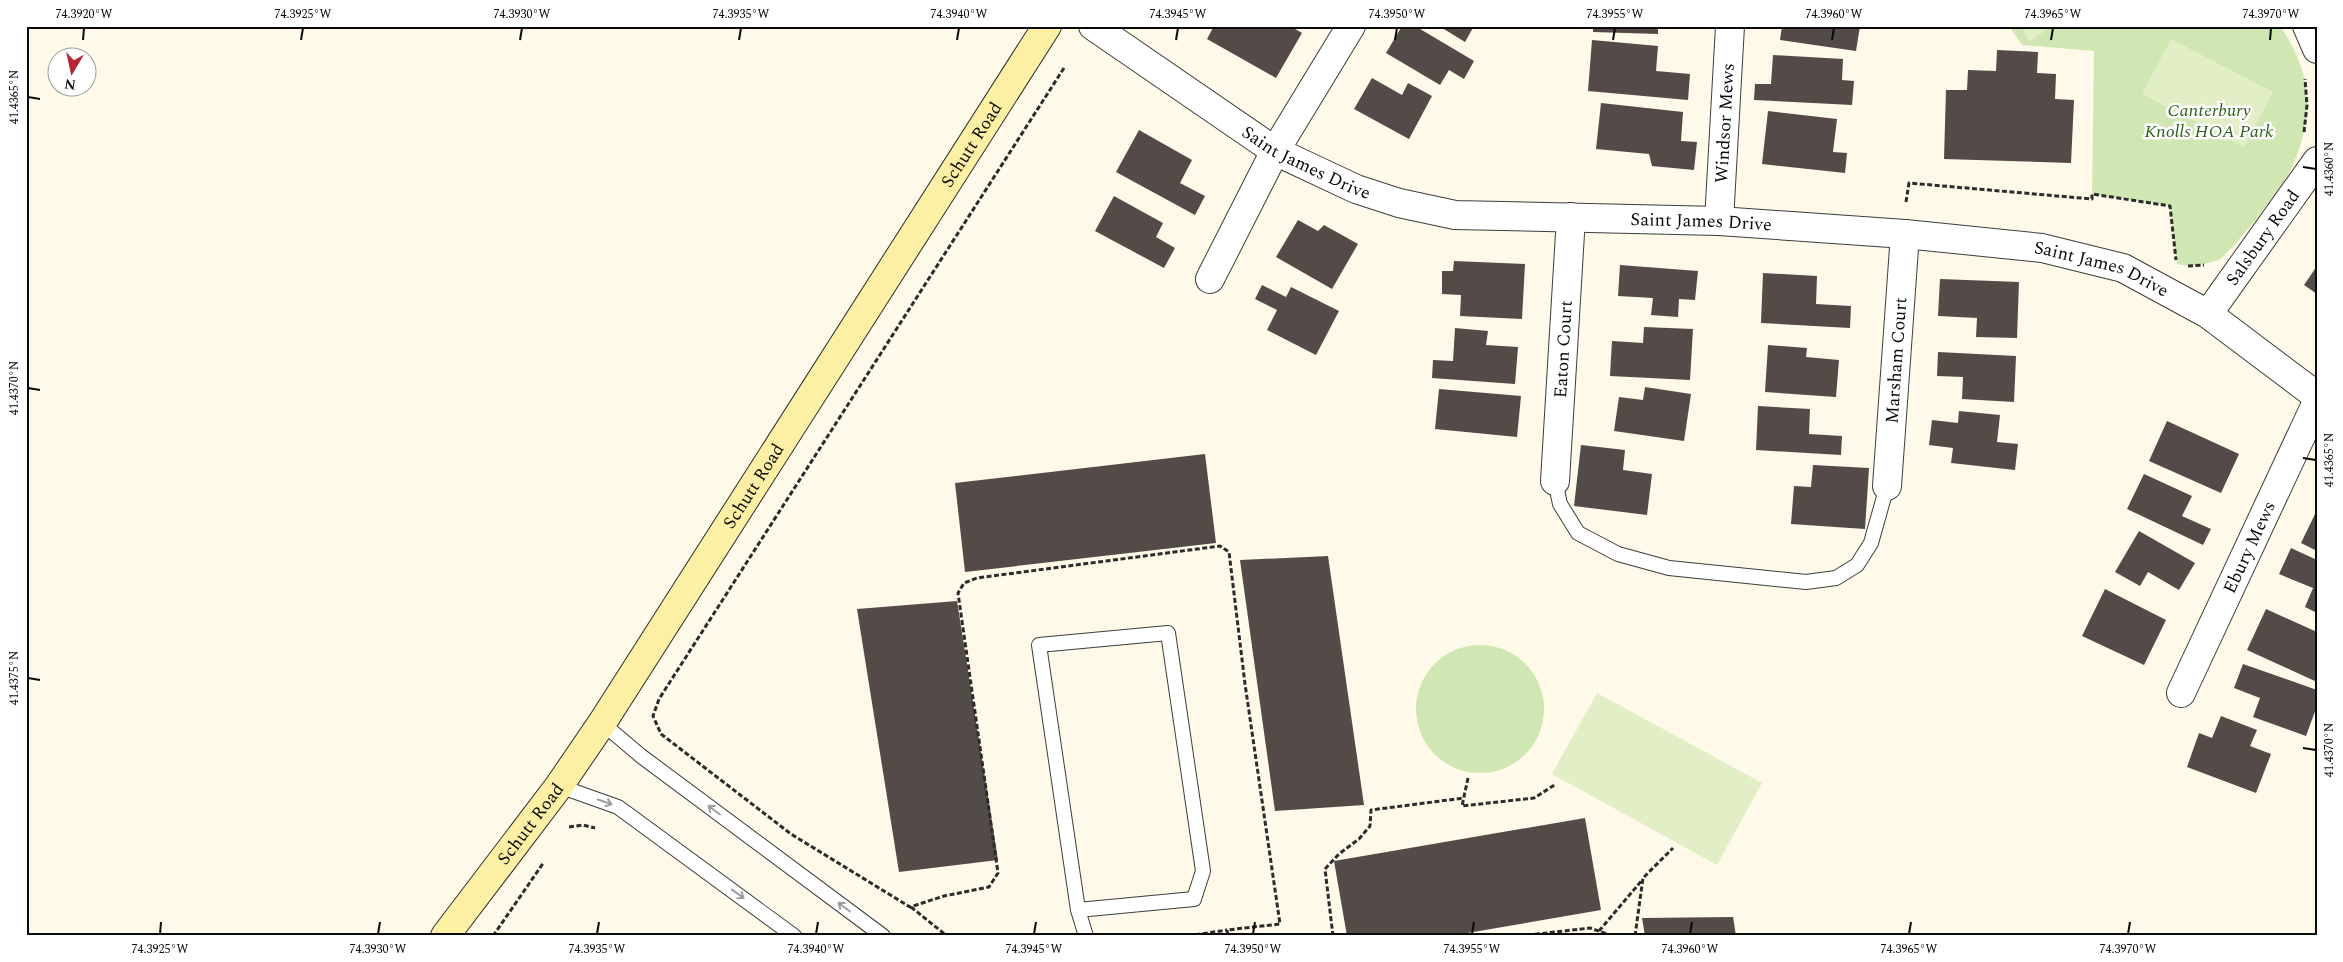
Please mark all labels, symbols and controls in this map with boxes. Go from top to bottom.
text: 74.3920°W [56,5,113,24]
text: 74.3925°W [275,5,332,24]
text: 74.3930°W [494,5,551,24]
text: 74.3935°W [713,5,770,24]
text: 74.3940°W [931,5,988,24]
text: 74.3945°W [1150,5,1207,24]
text: 74.3950°W [1369,5,1426,24]
text: 74.3955°W [1587,5,1644,24]
text: 74.3960°W [1806,5,1863,24]
text: 74.3965°W [2025,5,2082,24]
text: 74.3970°W [2243,5,2300,24]
north arrow [48,48,98,98]
street label: Windsor Mews [1708,62,1741,184]
text: 41.4365°N [5,70,24,124]
text: N [63,73,77,96]
street label: Schutt Road [934,96,1009,193]
park label: Canterbury Knolls HOA Park [2144,97,2274,145]
street label: Saint James Drive [1236,119,1374,206]
text: 41.4360°N [2320,142,2339,196]
street label: Salsbury Road [2219,184,2306,291]
street label: Saint James Drive [1630,205,1773,238]
street label: Saint James Drive [2033,234,2174,304]
street label: Marsham Court [1878,296,1914,424]
street label: Eaton Court [1547,299,1579,399]
text: 41.4370°N [5,361,24,415]
text: 41.4365°N [2320,433,2339,487]
street label: Schutt Road [716,438,791,534]
street label: Ebury Mews [2216,496,2282,598]
text: 41.4375°N [5,651,24,705]
text: 41.4370°N [2320,723,2339,777]
street label: Schutt Road [490,777,570,871]
one-way arrow [597,798,612,807]
one-way arrow [707,805,721,815]
one-way arrow [731,889,744,900]
one-way arrow [837,902,851,912]
text: 74.3925°W [132,940,189,959]
text: 74.3930°W [350,940,407,959]
text: 74.3935°W [569,940,626,959]
text: 74.3940°W [788,940,845,959]
text: 74.3945°W [1006,940,1063,959]
text: 74.3950°W [1225,940,1282,959]
text: 74.3955°W [1444,940,1501,959]
text: 74.3960°W [1662,940,1719,959]
text: 74.3965°W [1881,940,1938,959]
text: 74.3970°W [2100,940,2157,959]

